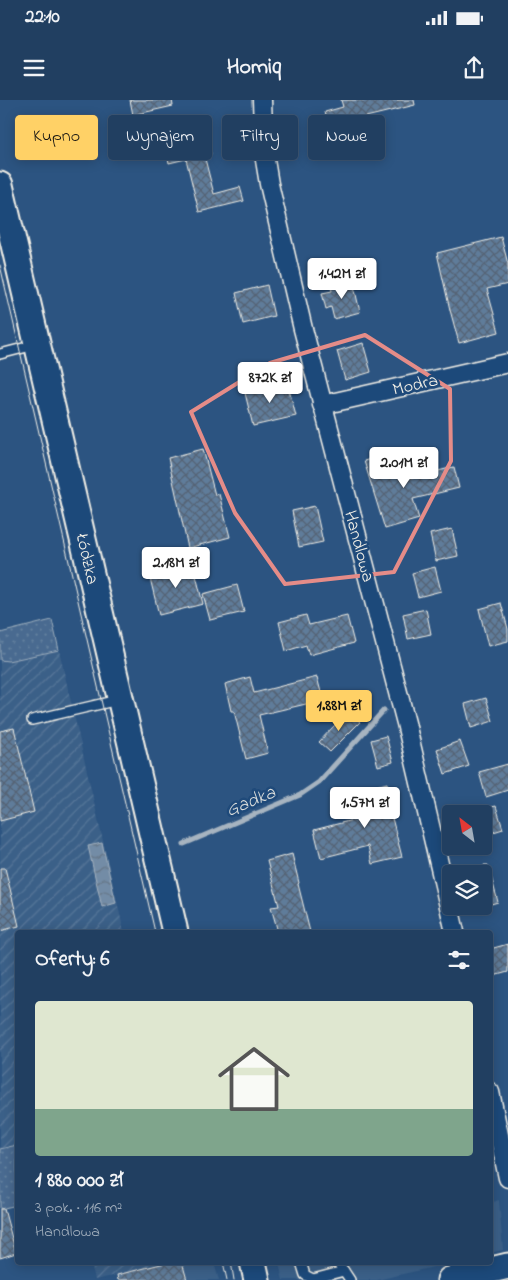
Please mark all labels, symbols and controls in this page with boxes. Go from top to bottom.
text: 22:10 [25,4,60,31]
text: Homiq [227,52,281,84]
icon: menu [20,54,48,82]
icon: share [460,54,488,82]
chip: Kupno [15,115,98,160]
chip: Wynajem [108,115,212,160]
chip: Filtry [222,115,298,160]
chip: Nowe [308,115,385,160]
pin: 1.42M zł [290,258,394,300]
text: 1.42M zł [319,262,365,286]
pin: 872K zł [224,362,316,404]
text: 872K zł [249,366,291,390]
street label: Modra [390,368,441,404]
pin: 2.01M zł [352,446,456,489]
text: 2.01M zł [380,451,428,475]
street label: Handlowa [336,508,380,585]
street label: Łódzka [67,531,104,587]
pin: 2.18M zł [124,546,228,589]
text: 2.18M zł [153,551,199,575]
pin: 1.88M zł [287,690,391,732]
text: 1.88M zł [317,694,361,718]
water label: Gadka [222,780,281,825]
pin: 1.57M zł [313,786,417,829]
text: 1.57M zł [341,791,389,815]
north arrow [442,805,492,855]
map controls [442,805,492,915]
button: layers [442,865,492,915]
text: Oferty: 6 [35,945,109,975]
icon: filters [445,946,473,974]
icon: home [209,1034,299,1124]
text: 1 880 000 zł [35,1166,123,1196]
text: 3 pok. · 116 m² [35,1196,122,1220]
text: Handlowa [35,1220,100,1244]

